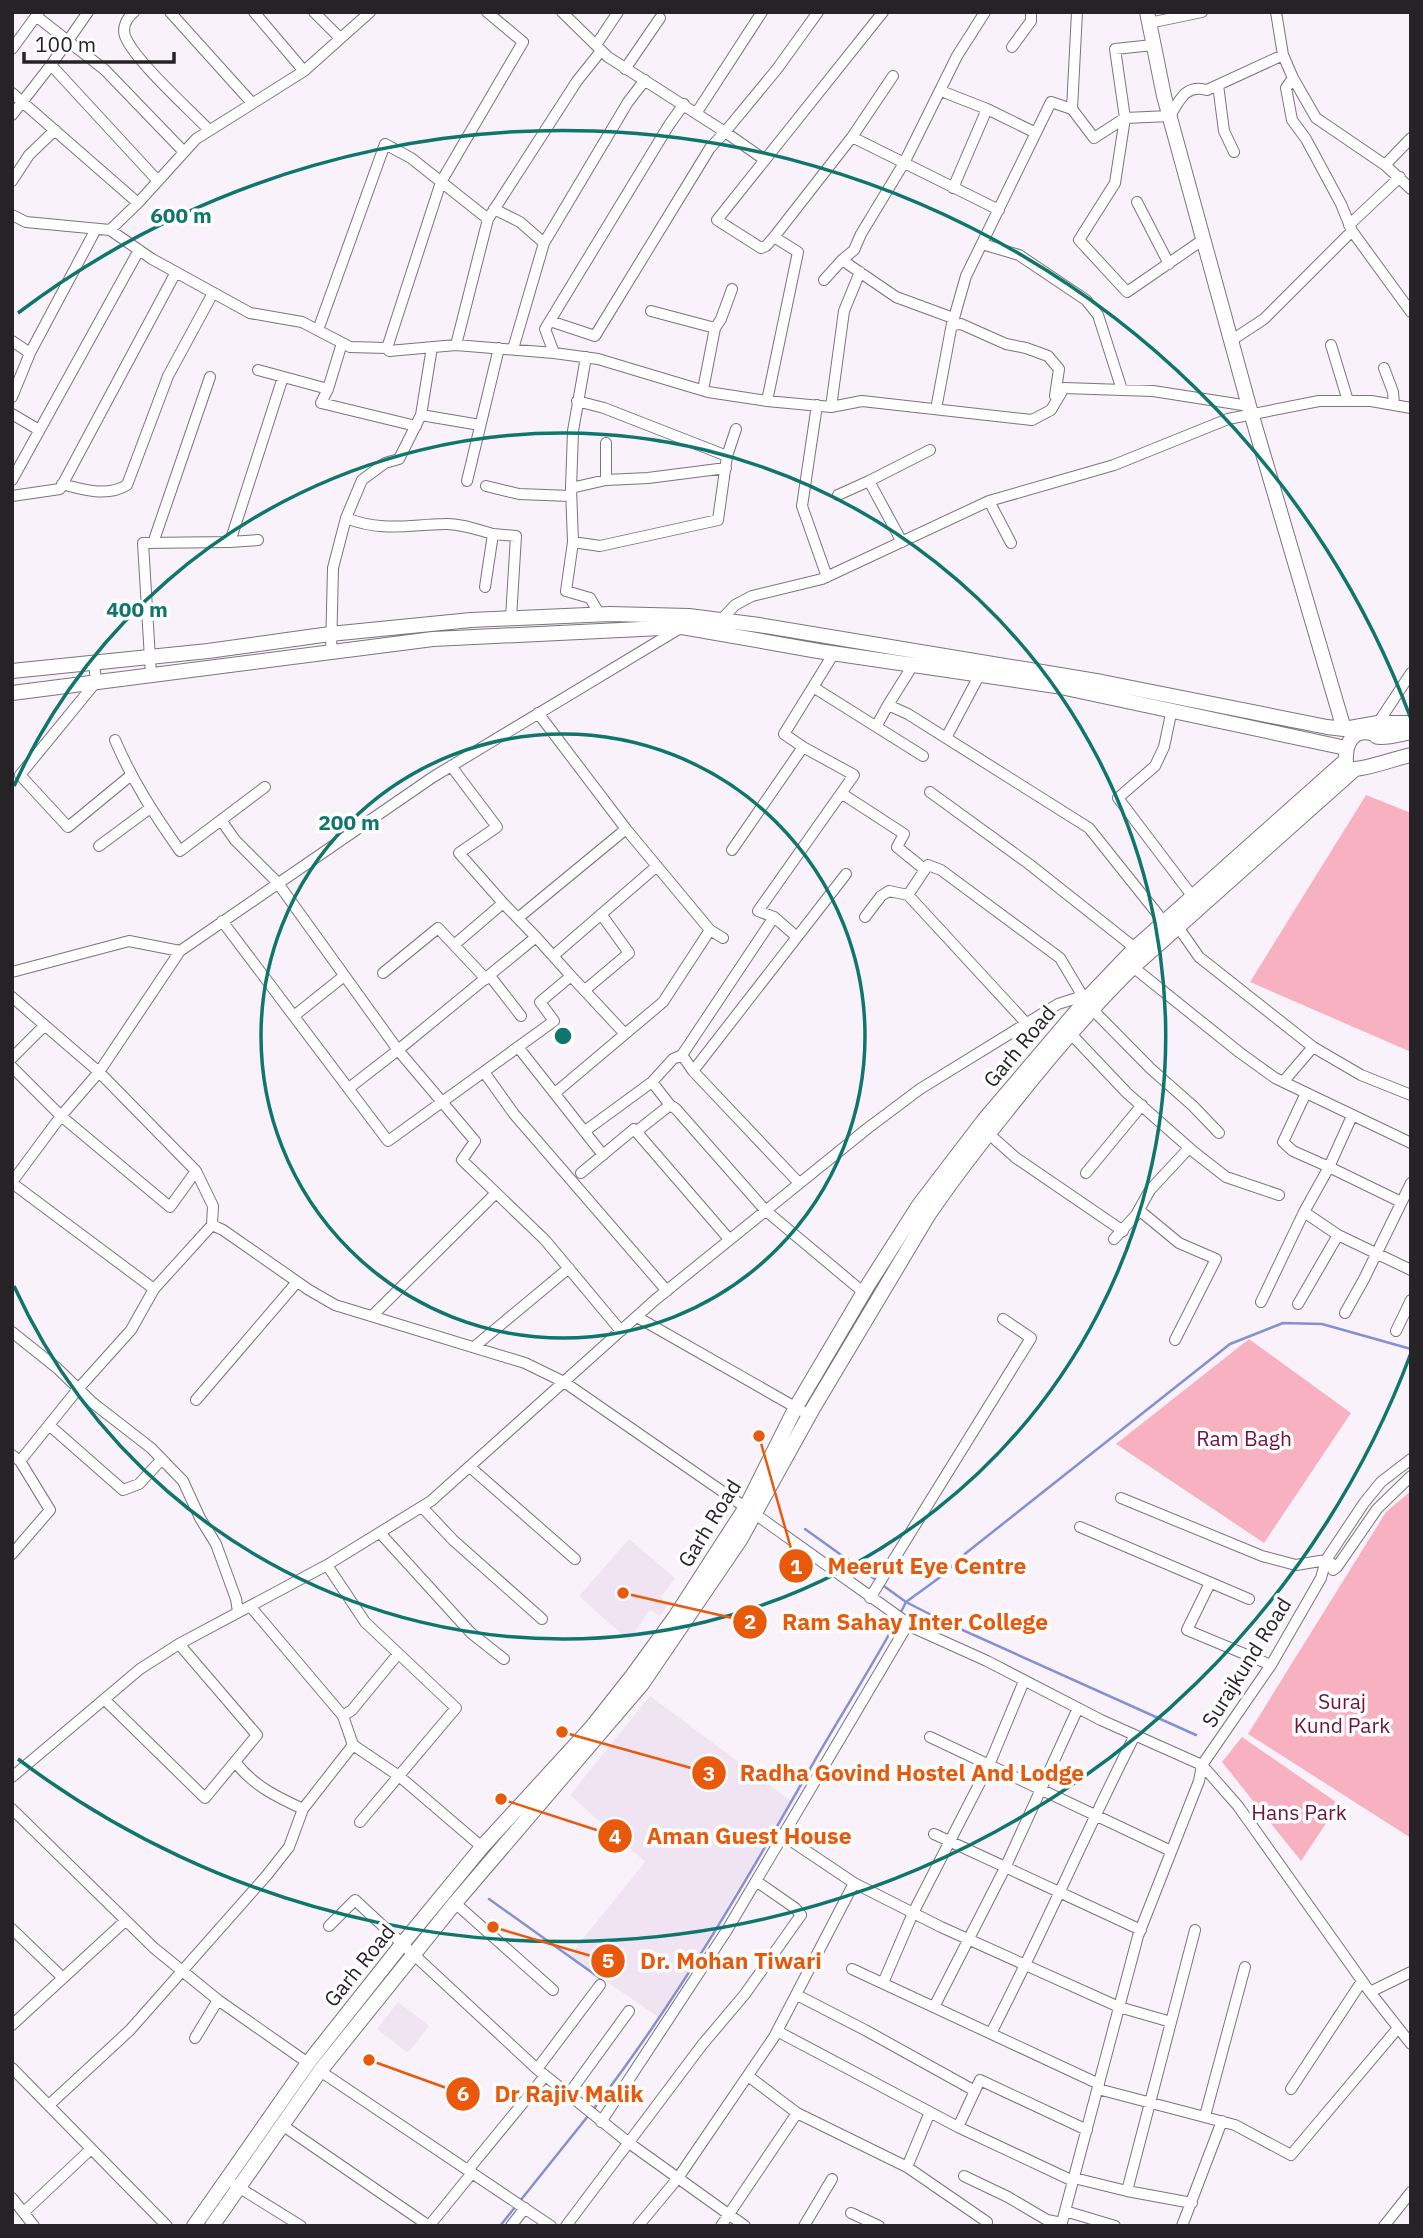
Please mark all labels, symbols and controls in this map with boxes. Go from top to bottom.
scale bar [24,21,175,65]
text: 100 m [35,30,96,58]
text: 600 m [150,201,212,229]
text: 400 m [106,595,168,623]
text: 200 m [318,808,380,836]
street label: Garh Road [977,999,1061,1093]
centre of rings [551,1024,575,1048]
park label: Ram Bagh [1196,1424,1292,1452]
street label: Garh Road [671,1474,747,1572]
callout: Meerut Eye Centre [779,1544,1040,1588]
text: Meerut Eye Centre [828,1550,1027,1580]
text: 1 [790,1552,803,1580]
street label: Surajkund Road [1195,1592,1297,1732]
callout: Ram Sahay Inter College [733,1600,1062,1644]
text: Ram Sahay Inter College [782,1606,1048,1636]
text: 2 [744,1607,756,1635]
park label: Suraj Kund Park [1294,1687,1390,1739]
callout: Radha Govind Hostel And Lodge [691,1751,1098,1795]
text: Radha Govind Hostel And Lodge [740,1757,1084,1787]
text: 3 [703,1759,715,1787]
park label: Hans Park [1251,1798,1347,1826]
callout: Aman Guest House [597,1814,865,1858]
text: Aman Guest House [646,1820,852,1850]
text: 4 [609,1822,621,1850]
street label: Garh Road [317,1918,401,2012]
callout: Dr. Mohan Tiwari [591,1939,835,1983]
text: Dr. Mohan Tiwari [640,1945,822,1975]
text: 5 [602,1946,614,1974]
callout: Dr Rajiv Malik [445,2072,657,2116]
text: Dr Rajiv Malik [495,2078,644,2108]
text: 6 [457,2079,469,2107]

